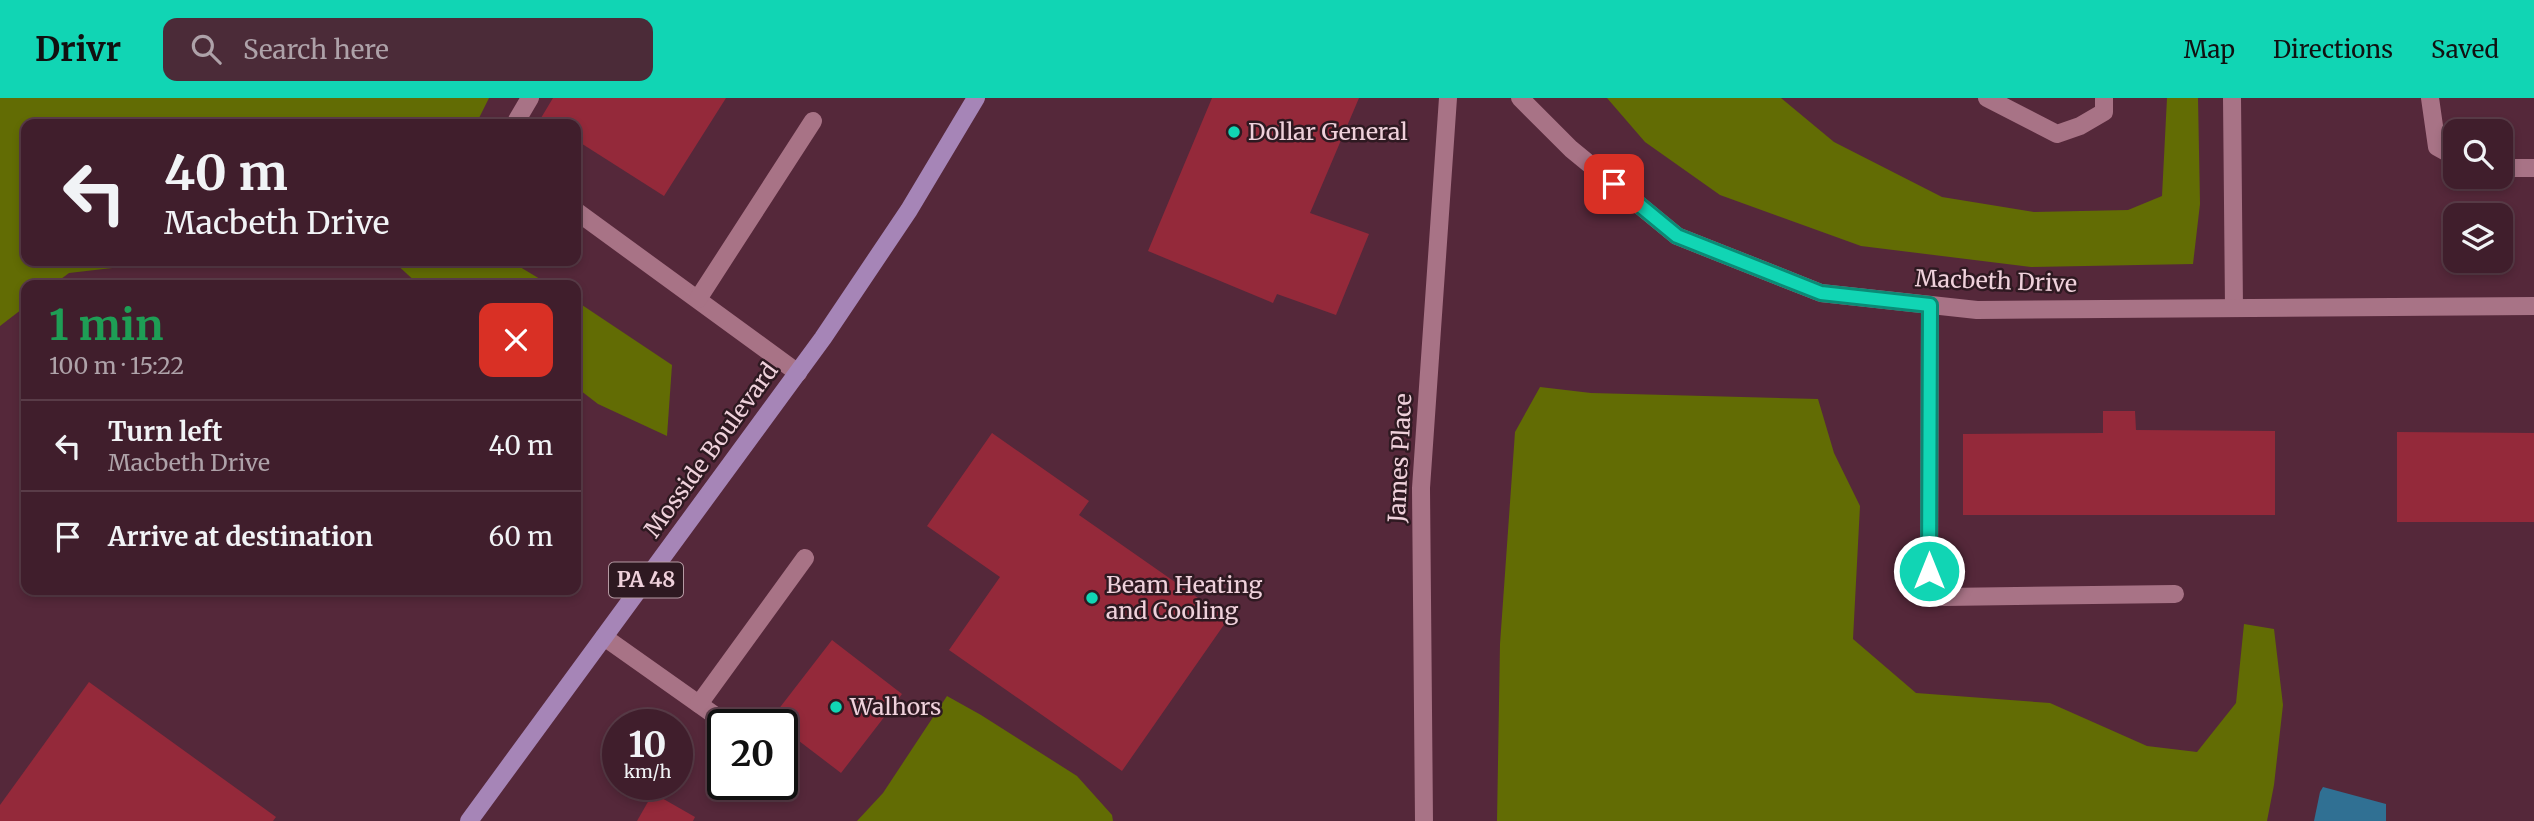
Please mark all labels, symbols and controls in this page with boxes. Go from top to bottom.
search box [163,18,653,81]
text: Drivr [35,29,121,70]
icon: search [187,30,225,68]
text: Search here [243,33,389,66]
text: Map [2184,34,2235,65]
text: Directions [2273,34,2393,65]
text: Saved [2431,34,2499,65]
place label: Dollar General [1248,117,1408,146]
map controls [2443,119,2513,273]
button: search [2443,119,2513,189]
marker: Dollar General [1226,124,1242,140]
text: 40 m [164,142,288,203]
icon: left [49,147,140,238]
pin [1584,154,1644,214]
icon: arrive [1595,165,1633,203]
text: Macbeth Drive [164,203,389,243]
button: layers [2443,203,2513,273]
street label: Macbeth Drive [1915,263,2077,298]
text: 1 min [49,299,163,351]
button: close [479,303,553,377]
text: 100 m · 15:22 [49,351,184,380]
street label: Mosside Boulevard [637,357,784,543]
street label: James Place [1382,393,1417,524]
text: Turn left [108,415,222,448]
icon: left [49,427,87,465]
text: 40 m [489,429,553,462]
text: Macbeth Drive [108,448,270,477]
icon: arrive [49,518,87,556]
text: Arrive at destination [108,520,373,553]
text: 60 m [489,520,553,553]
position arrow [1892,534,1966,608]
road number: PA 48 [609,562,683,598]
place label: Beam Heating and Cooling [1106,570,1262,625]
marker: Beam Heating and Cooling [1084,590,1100,606]
place label: Walhors [849,692,941,721]
marker: Walhors [828,699,844,715]
speed limit sign: 20 [707,709,798,800]
text: 10 [629,723,666,767]
text: km/h [624,760,671,783]

